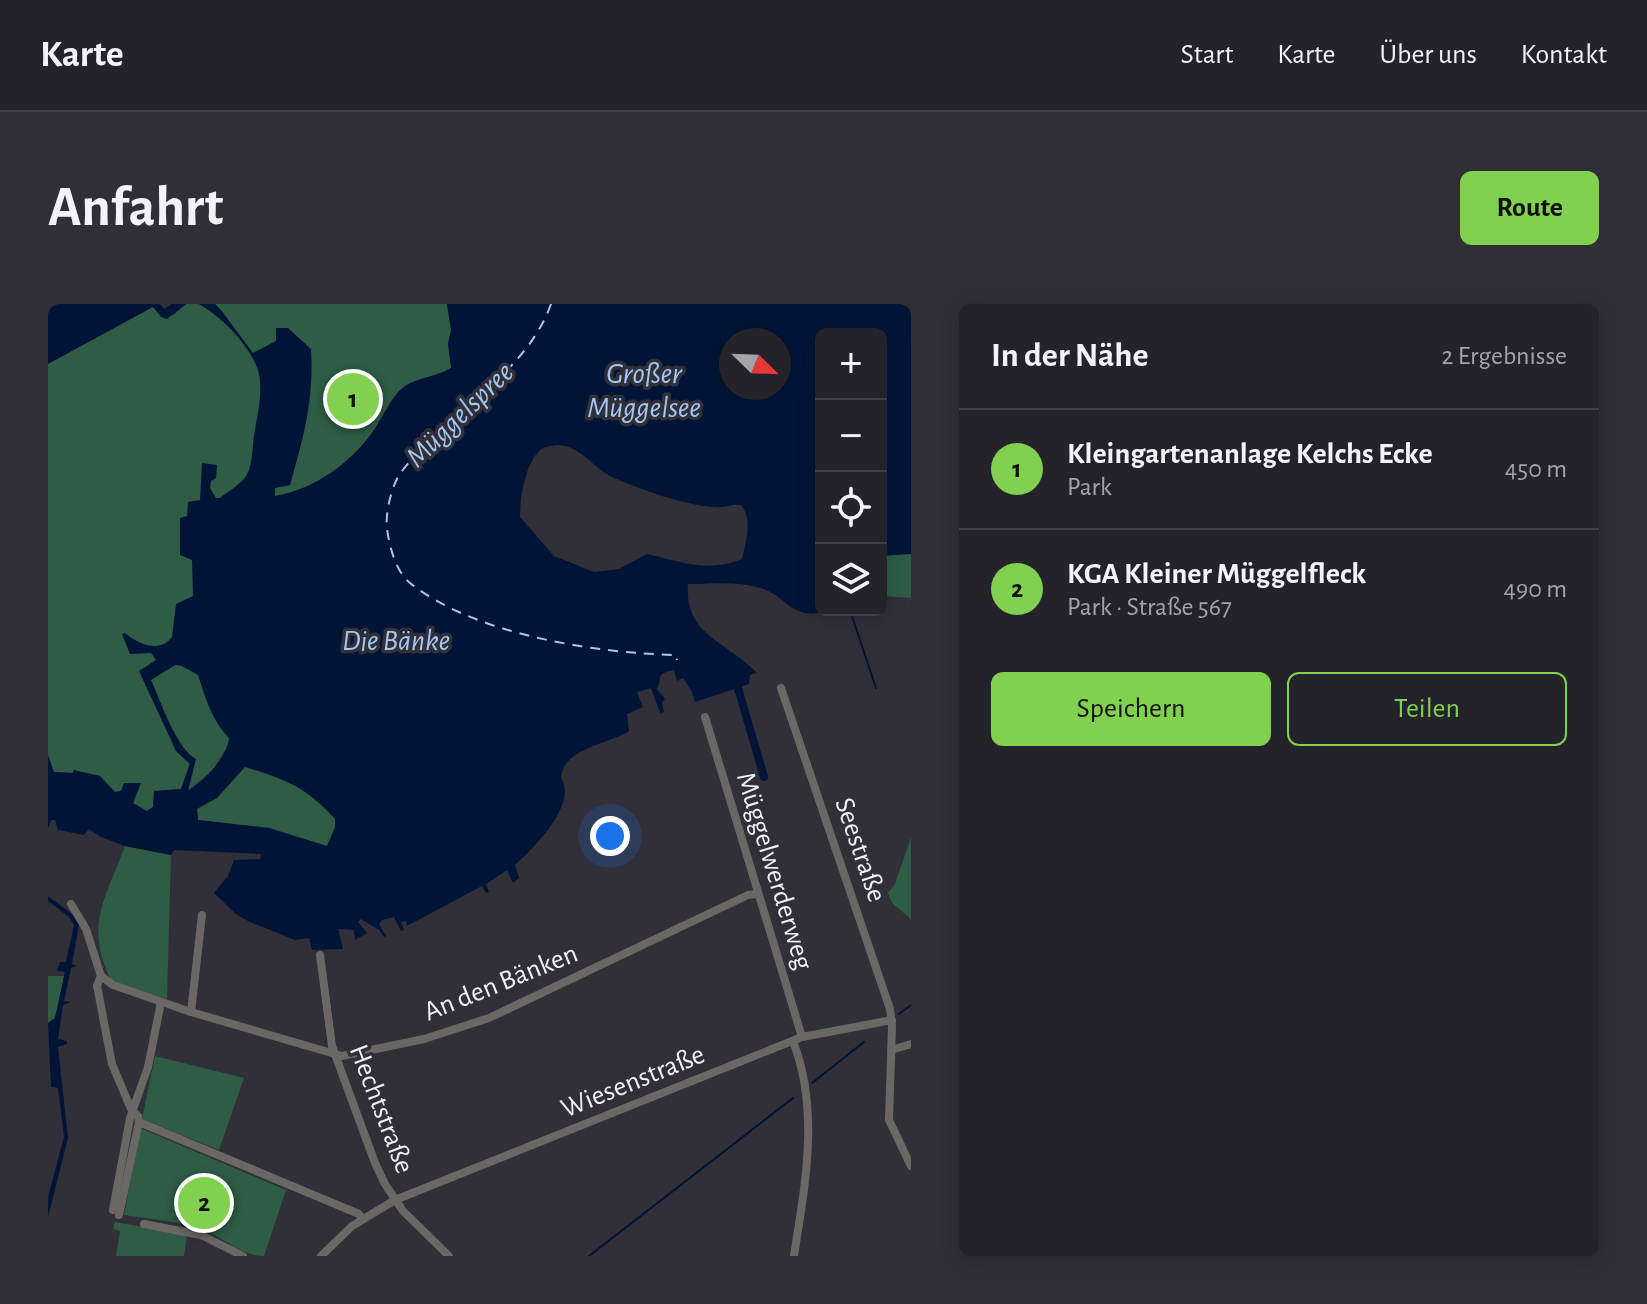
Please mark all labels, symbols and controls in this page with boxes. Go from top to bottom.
text: Karte [40,36,124,74]
text: Start [1181,41,1233,69]
text: Karte [1277,41,1336,69]
text: Über uns [1380,41,1477,69]
text: Kontakt [1521,41,1607,69]
button: Route [1460,171,1599,245]
text: Anfahrt [48,180,224,236]
north arrow [719,328,791,400]
map controls [815,328,887,616]
button: + [815,328,887,400]
text: In der Nähe [991,339,1148,373]
text: 2 Ergebnisse [1442,343,1567,369]
water label: Müggelspree [401,357,519,473]
water label: Großer Müggelsee [587,359,701,423]
pin: 1 [327,369,379,429]
button: − [815,400,887,472]
text: Kleingartenanlage Kelchs Ecke [1067,439,1433,469]
text: 1 [1012,456,1022,482]
text: 450 m [1505,456,1567,482]
button: locate [815,472,887,544]
text: Park [1067,474,1112,500]
button: layers [815,544,887,616]
text: KGA Kleiner Müggelfleck [1067,559,1366,589]
text: 2 [1011,576,1023,602]
text: 490 m [1503,576,1567,602]
text: Park · Straße 567 [1067,594,1232,620]
water label: Die Bänke [342,626,450,656]
button: Speichern [991,672,1271,746]
button: Teilen [1287,672,1567,746]
street label: Müggelwerderweg [731,769,817,973]
street label: Seestraße [829,794,891,906]
your location [590,816,630,856]
street label: An den Bänken [420,939,582,1027]
street label: Hechtstraße [344,1041,418,1177]
street label: Wiesenstraße [557,1041,709,1123]
pin: 2 [178,1173,230,1233]

